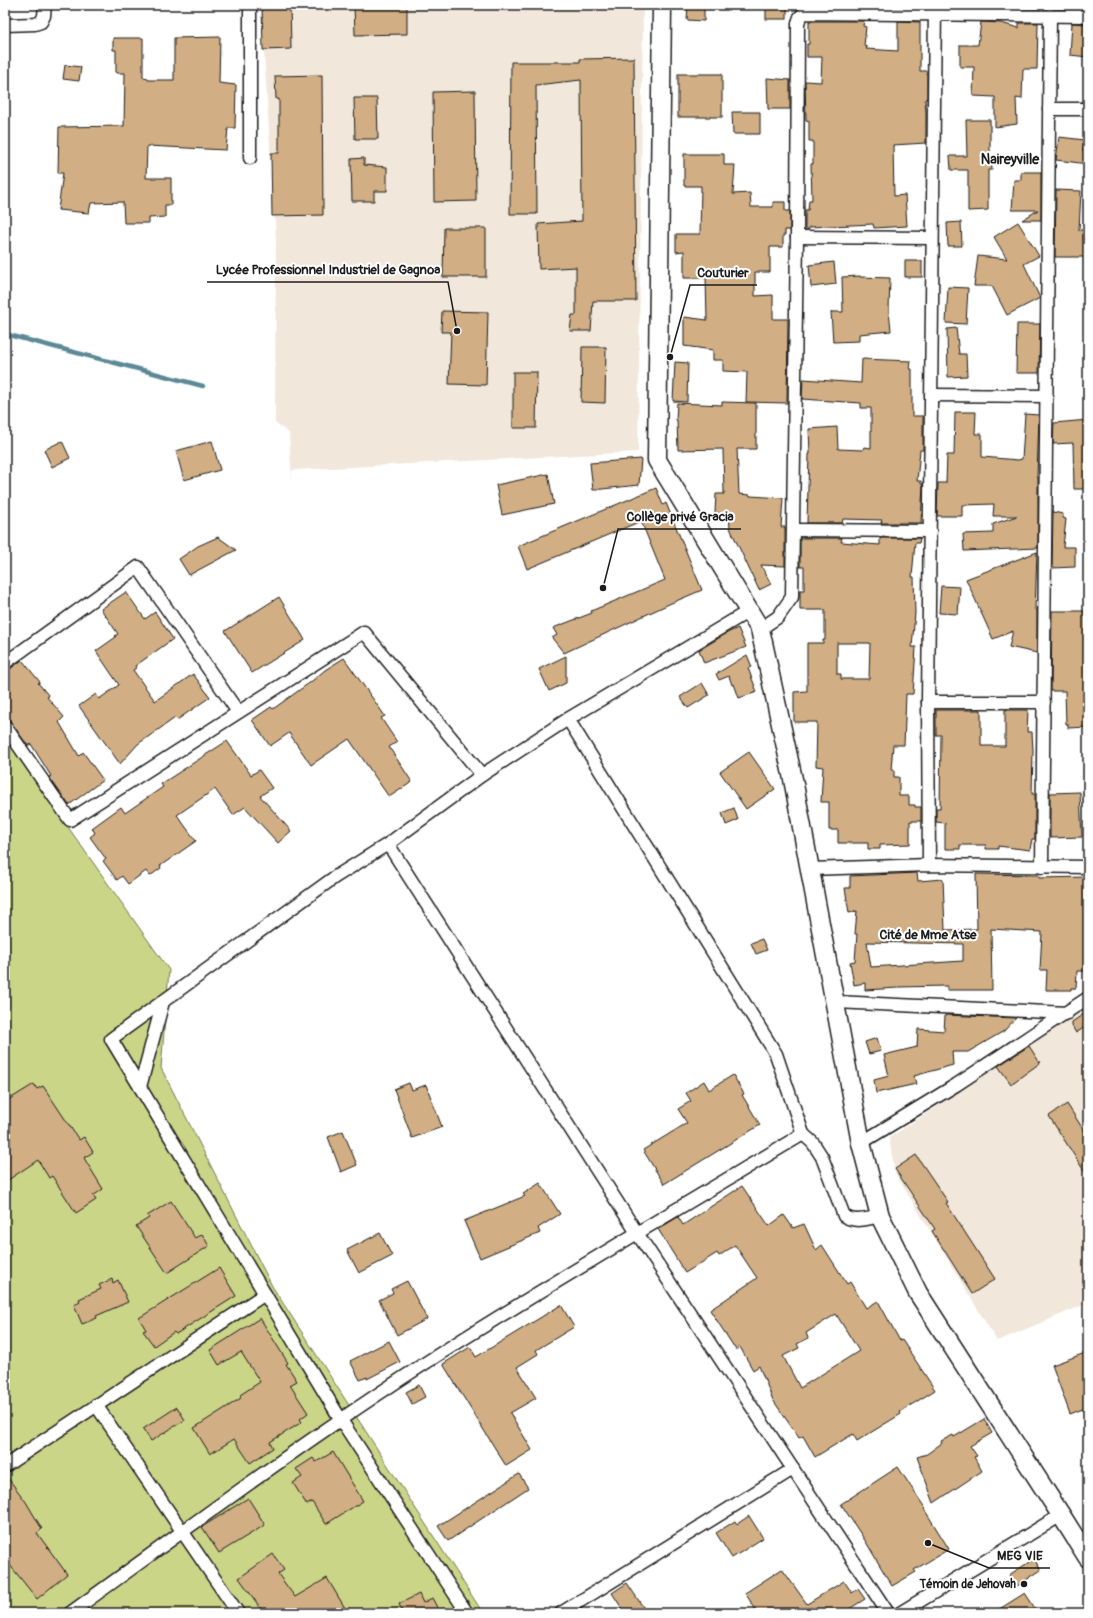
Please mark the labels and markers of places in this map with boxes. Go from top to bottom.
callout: Lycée Professionnel Industriel de Gagnoa [207,257,448,282]
callout: Couturier [690,260,757,285]
callout: Collège privé Gracia [618,504,741,529]
callout: MEG VIE [989,1543,1050,1568]
place label: Témoin de Jehovah [919,1577,1016,1592]
marker: Témoin de Jehovah [1019,1579,1029,1589]

